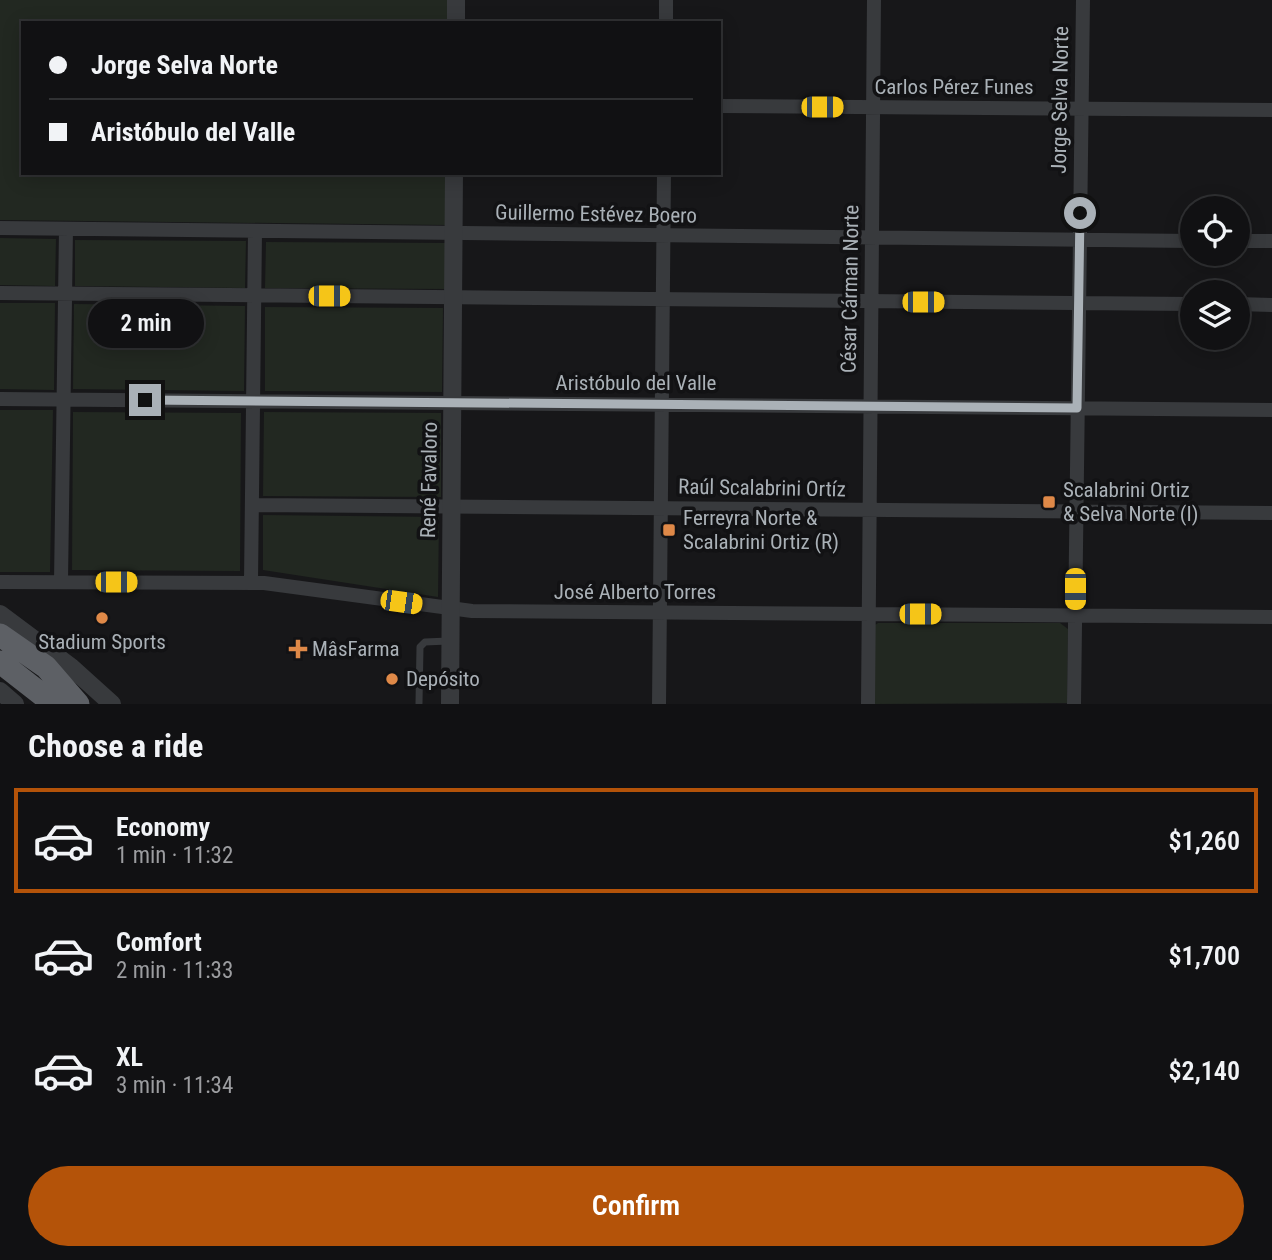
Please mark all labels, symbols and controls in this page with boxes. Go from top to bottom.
street label: Jorge Selva Norte [1047,26,1073,174]
text: Jorge Selva Norte [91,50,278,80]
street label: Carlos Pérez Funes [874,75,1034,99]
car [802,97,844,118]
text: Aristóbulo del Valle [91,117,295,147]
map controls [1180,196,1250,350]
button: locate [1180,196,1250,266]
route start [1064,197,1096,229]
street label: Guillermo Estévez Boero [495,200,697,228]
street label: César Cárman Norte [837,204,863,373]
button: layers [1180,280,1250,350]
car [309,286,351,307]
car [903,292,945,313]
callout: 2 min [87,298,203,348]
text: 2 min [121,310,171,337]
street label: Aristóbulo del Valle [556,371,717,395]
route end [129,384,161,416]
street label: René Favaloro [416,422,442,538]
street label: Raúl Scalabrini Ortíz [678,475,846,501]
place label: Scalabrini Ortiz & Selva Norte (I) [1063,478,1198,526]
marker: Scalabrini Ortiz & Selva Norte (I) [1041,494,1057,510]
place label: Ferreyra Norte & Scalabrini Ortiz (R) [683,506,839,554]
marker: Ferreyra Norte & Scalabrini Ortiz (R) [661,522,677,538]
car [1065,568,1086,610]
car [96,572,138,593]
street label: José Alberto Torres [554,580,716,604]
car [379,589,424,615]
car [900,604,942,625]
marker: Stadium Sports [94,610,110,626]
place label: Stadium Sports [38,630,166,654]
place label: MâsFarma [312,637,400,661]
marker: MâsFarma [290,641,306,657]
place label: Depósito [406,667,480,691]
marker: Depósito [384,671,400,687]
text: Choose a ride [28,727,203,765]
icon: car [32,809,95,872]
text: Economy [116,812,210,842]
text: $1,260 [1169,826,1240,856]
text: 1 min · 11:32 [116,842,233,869]
icon: car [32,924,95,987]
text: Comfort [116,927,202,957]
text: $1,700 [1169,941,1240,971]
text: 2 min · 11:33 [116,957,233,984]
icon: car [32,1039,95,1102]
text: XL [116,1042,143,1072]
text: $2,140 [1169,1056,1240,1086]
text: 3 min · 11:34 [116,1072,233,1099]
button: Confirm [28,1166,1244,1246]

